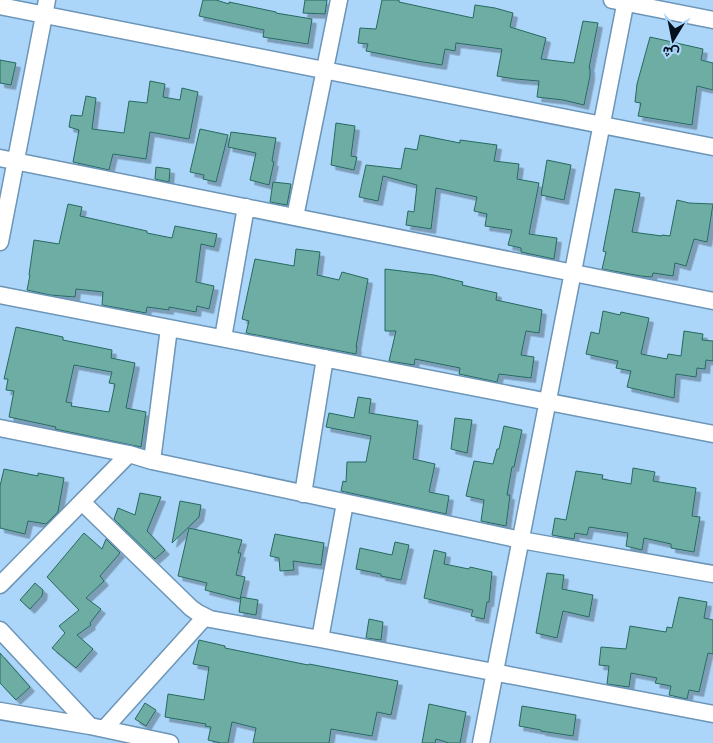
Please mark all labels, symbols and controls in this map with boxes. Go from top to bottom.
north arrow [648,15,698,65]
text: ش [661,42,681,63]

